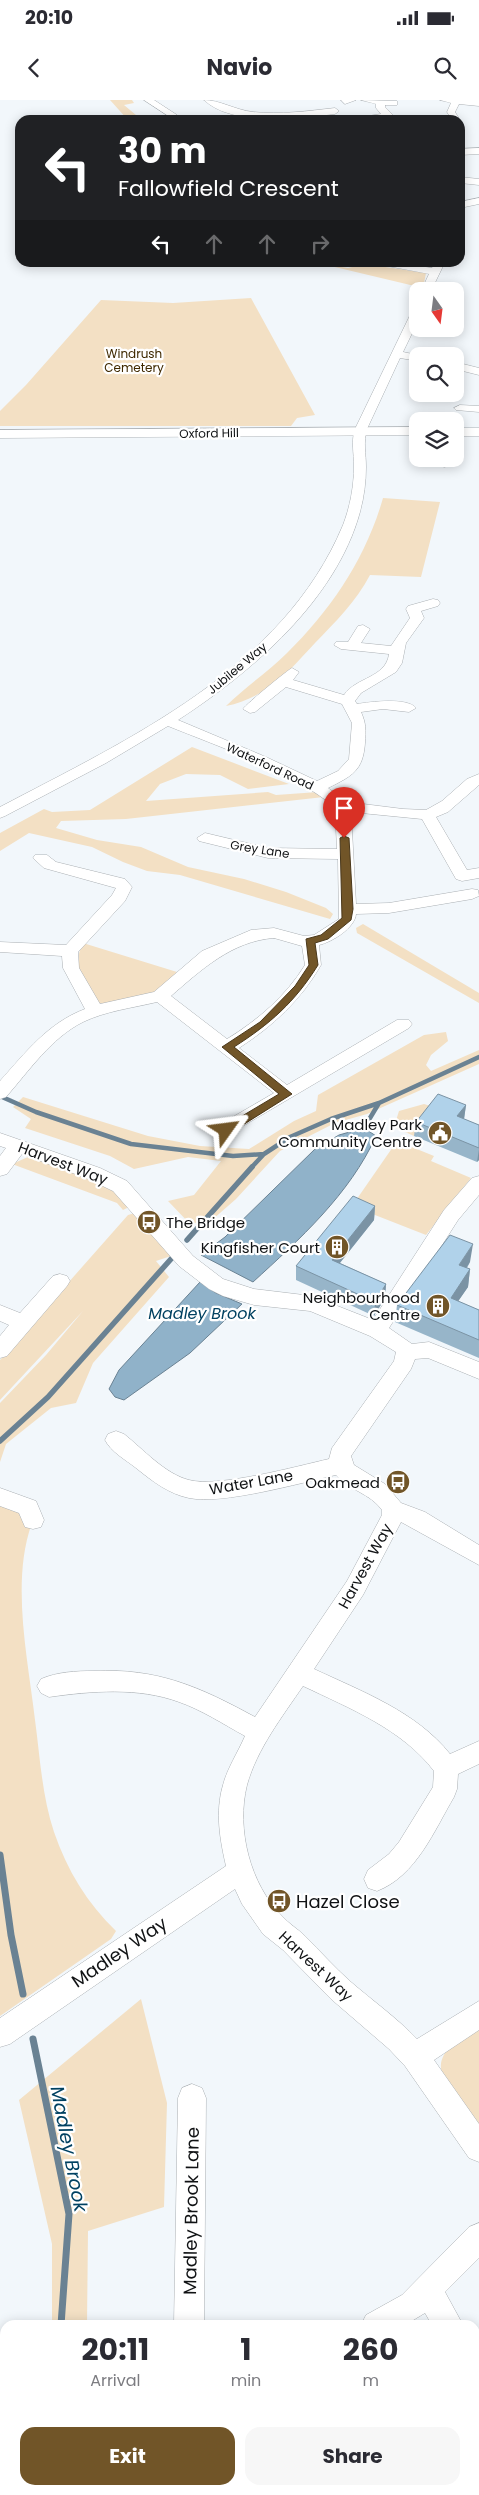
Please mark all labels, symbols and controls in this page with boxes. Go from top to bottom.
text: 20:10 [25,4,73,31]
text: Navio [207,52,272,83]
icon: back [20,54,48,82]
icon: search [431,54,459,82]
text: 30 m [118,126,206,175]
icon: left [35,135,100,200]
text: Fallowfield Crescent [118,173,339,204]
icon: left [147,230,175,258]
icon: ahead [200,230,228,258]
icon: ahead [253,230,281,258]
icon: right [306,230,334,258]
north arrow [409,282,464,338]
map controls [409,282,464,467]
park label: Windrush Cemetery [104,345,164,376]
button: search [409,347,464,402]
button: layers [409,412,464,467]
street label: Oxford Hill [179,424,239,442]
street label: Jubilee Way [204,638,270,698]
street label: Waterford Road [223,738,317,794]
pin [323,787,365,838]
icon: arrive [330,794,358,822]
street label: Grey Lane [229,836,291,862]
position arrow [199,1103,251,1155]
place label: Madley Park Community Centre [278,1114,422,1152]
public building icon: Madley Park Community Centre [427,1120,453,1146]
street label: Harvest Way [15,1136,111,1190]
bus stop icon: The Bridge [136,1209,162,1235]
place label: The Bridge [166,1212,245,1233]
building icon: Kingfisher Court [324,1234,350,1260]
place label: Kingfisher Court [201,1237,320,1258]
place label: Neighbourhood Centre [303,1287,420,1325]
building icon: Neighbourhood Centre [425,1293,451,1319]
water label: Madley Brook [148,1302,257,1325]
street label: Water Lane [207,1464,295,1500]
bus stop icon: Oakmead [385,1469,411,1495]
place label: Oakmead [305,1472,380,1493]
street label: Harvest Way [333,1519,397,1612]
bus stop icon: Hazel Close [266,1888,292,1914]
place label: Hazel Close [296,1889,400,1914]
street label: Madley Way [66,1911,172,1993]
street label: Harvest Way [274,1926,358,2006]
water label: Madley Brook [44,2084,95,2215]
street label: Madley Brook Lane [177,2127,205,2295]
text: 20:11 [81,2328,149,2371]
text: 1 [240,2328,252,2371]
text: 260 [343,2328,399,2371]
text: Arrival [90,2369,141,2392]
text: min [231,2369,261,2392]
text: m [362,2369,379,2392]
button: Exit [20,2427,235,2485]
button: Share [245,2427,460,2485]

